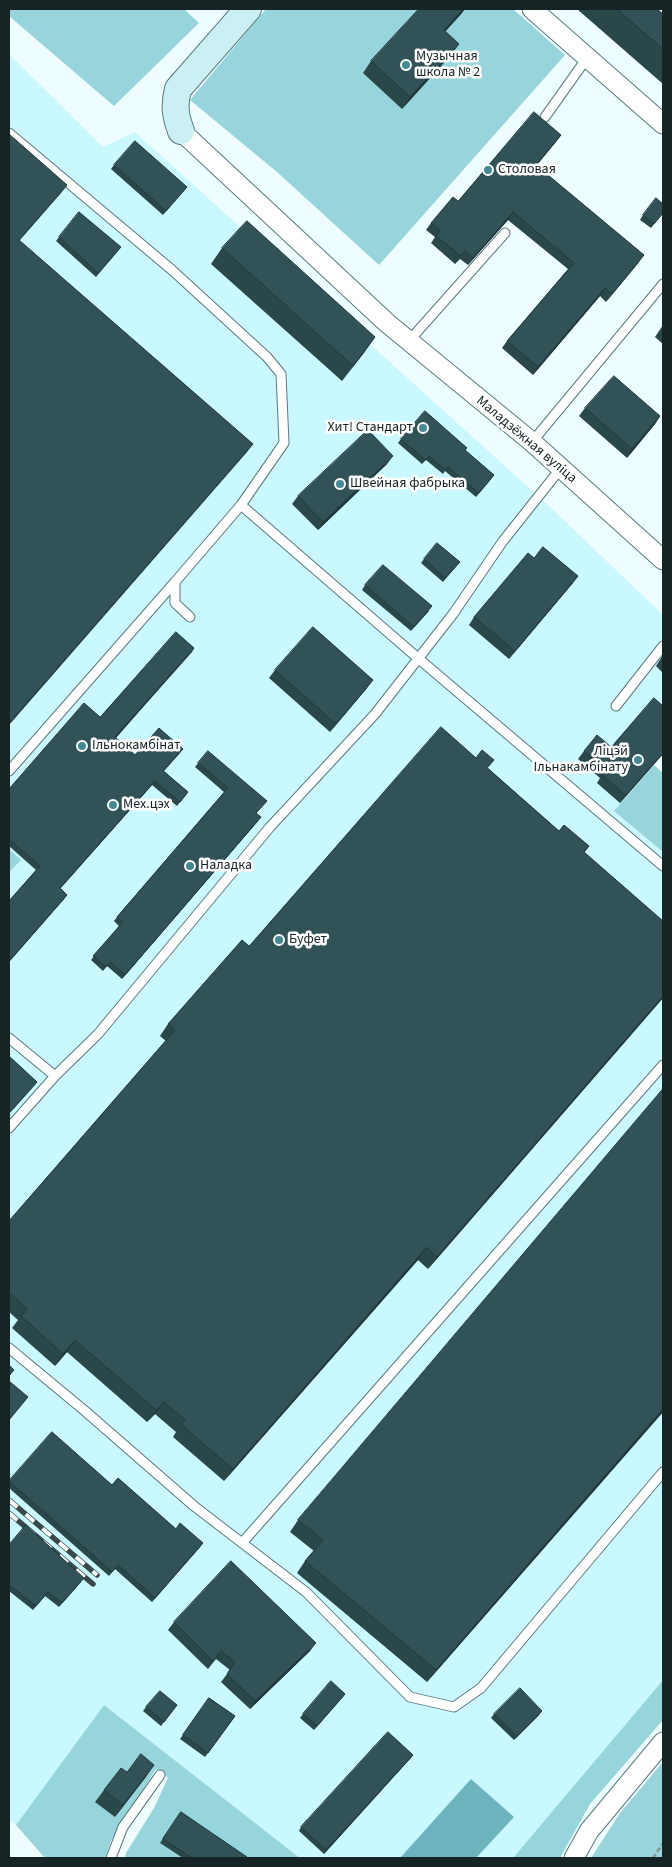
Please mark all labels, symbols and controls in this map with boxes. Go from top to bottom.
place label: Музычная школа № 2 [416,49,480,82]
marker: Музычная школа № 2 [400,59,412,71]
place label: Столовая [498,162,556,178]
marker: Столовая [482,164,494,176]
street label: Маладзёжная вуліца [472,393,580,487]
place label: Хит! Стандарт [327,420,413,436]
marker: Хит! Стандарт [417,422,429,434]
place label: Швейная фабрыка [350,476,465,492]
marker: Швейная фабрыка [334,478,346,490]
place label: Ільнокамбінат [92,738,180,754]
marker: Ільнокамбінат [76,740,88,752]
place label: Ліцэй Ільнакамбінату [534,744,628,776]
marker: Ліцэй Ільнакамбінату [632,754,644,766]
place label: Мех.цэх [123,797,170,813]
marker: Мех.цэх [107,799,119,811]
place label: Наладка [200,858,252,874]
marker: Наладка [184,860,196,872]
place label: Буфет [289,932,327,948]
marker: Буфет [273,934,285,946]

